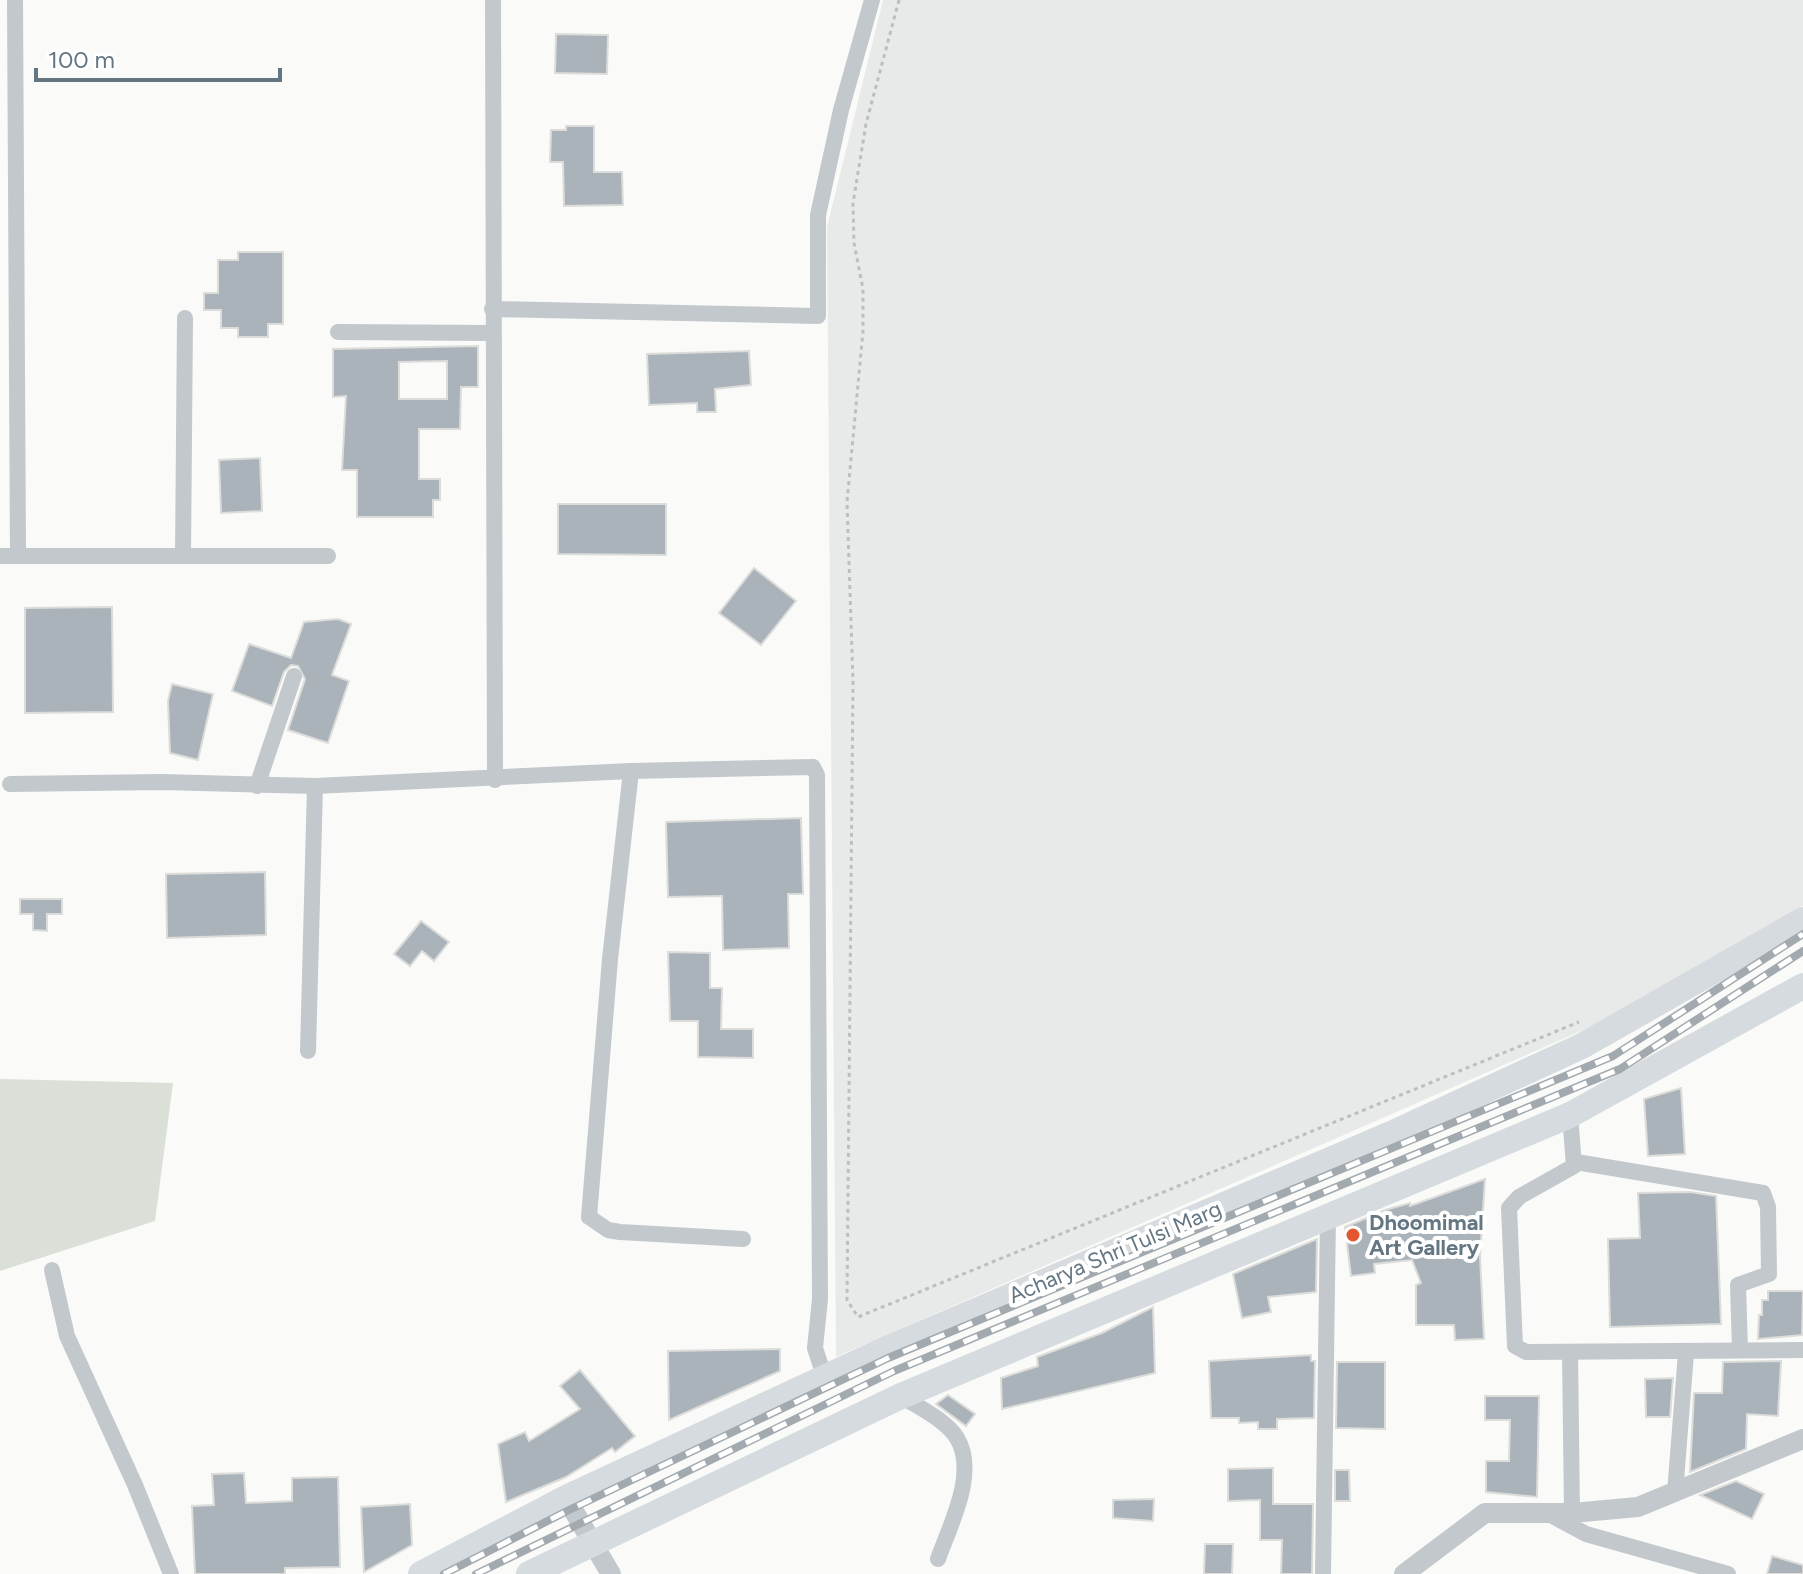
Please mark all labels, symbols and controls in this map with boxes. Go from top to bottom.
scale bar [36,32,280,82]
text: 100 m [48,45,115,74]
street label: Acharya Shri Tulsi Marg [1005,1195,1225,1309]
place label: Dhoomimal Art Gallery [1369,1209,1484,1261]
marker: Dhoomimal Art Gallery [1344,1226,1362,1244]

